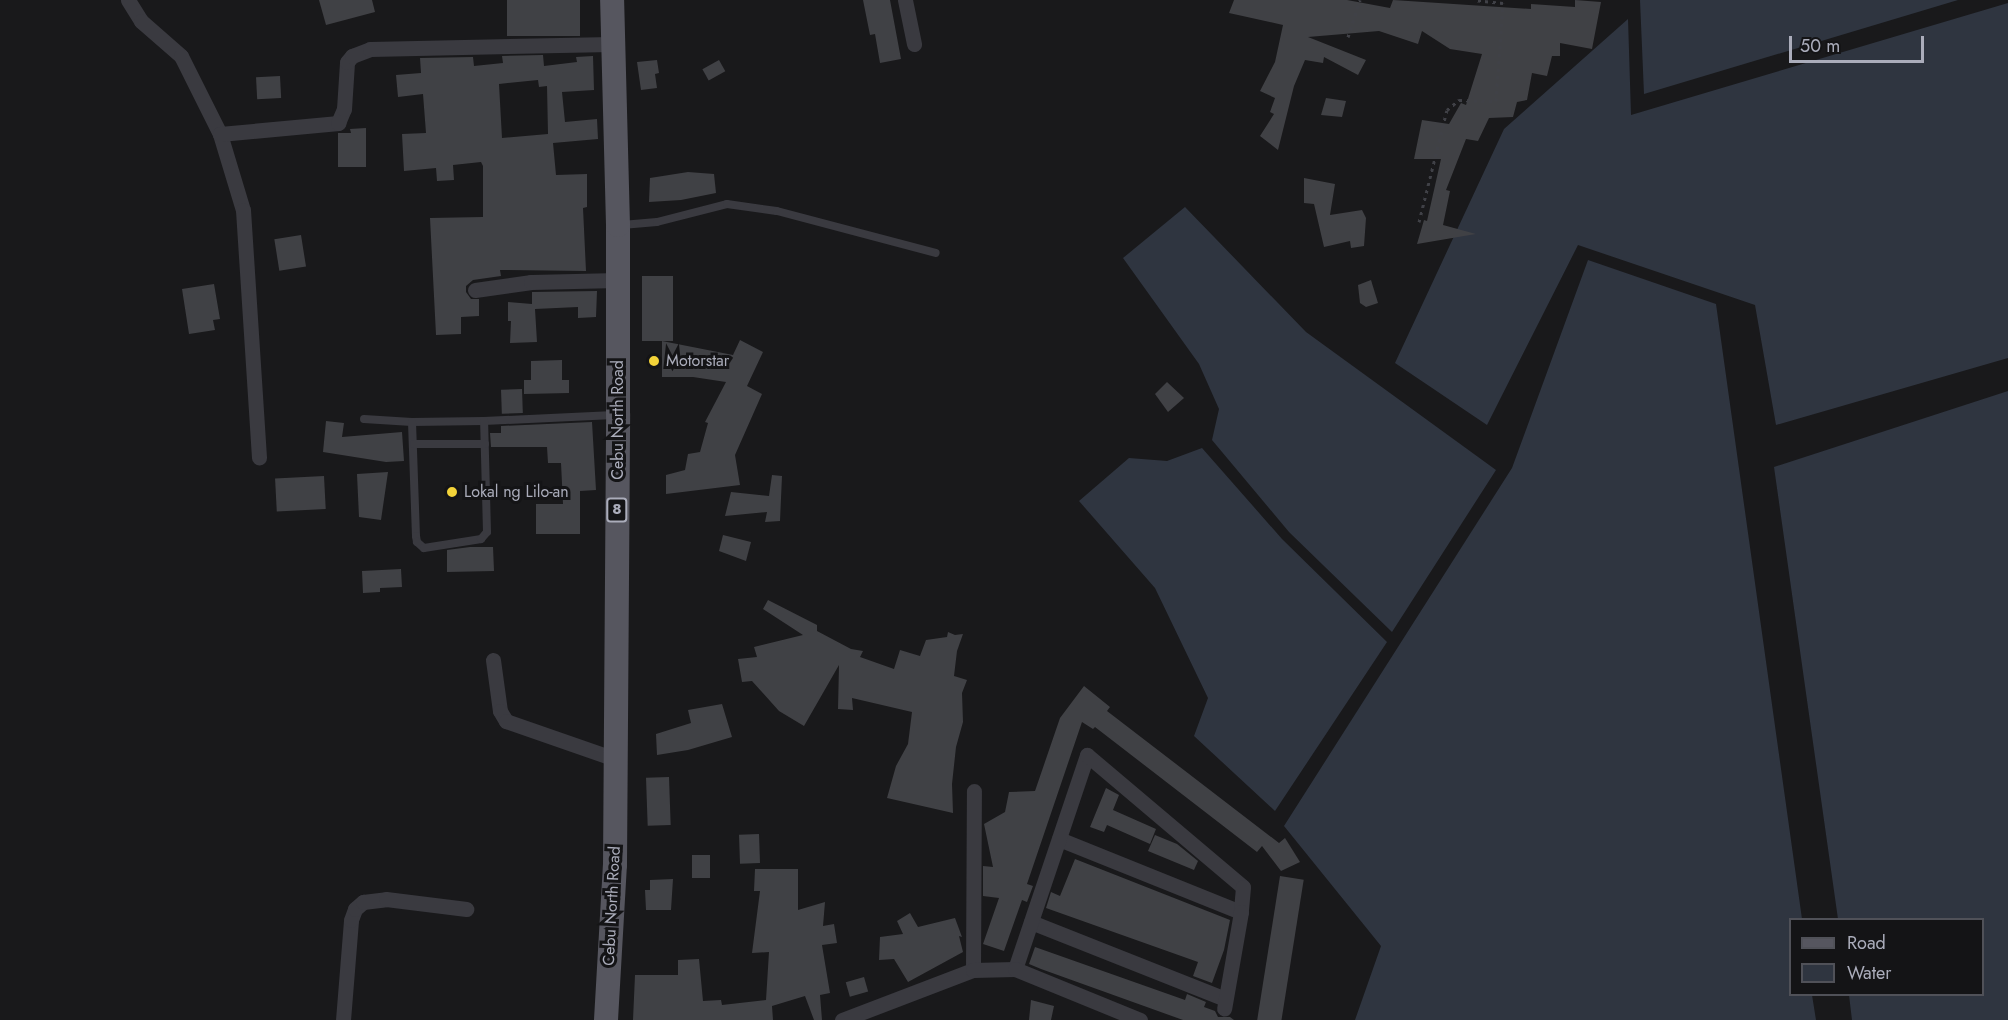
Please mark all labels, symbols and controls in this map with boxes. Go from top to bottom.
scale bar [1792,24,1927,62]
text: 50 m [1800,33,1840,59]
place label: Motorstar [666,351,729,371]
marker: Motorstar [647,354,661,368]
street label: Cebu North Road [608,360,628,480]
place label: Lokal ng Lilo-an [464,482,569,502]
marker: Lokal ng Lilo-an [445,485,459,499]
road number: 8 [605,498,629,522]
street label: Cebu North Road [599,846,625,966]
legend [1789,918,1984,996]
text: Road [1847,930,1886,956]
text: Water [1847,960,1891,986]

